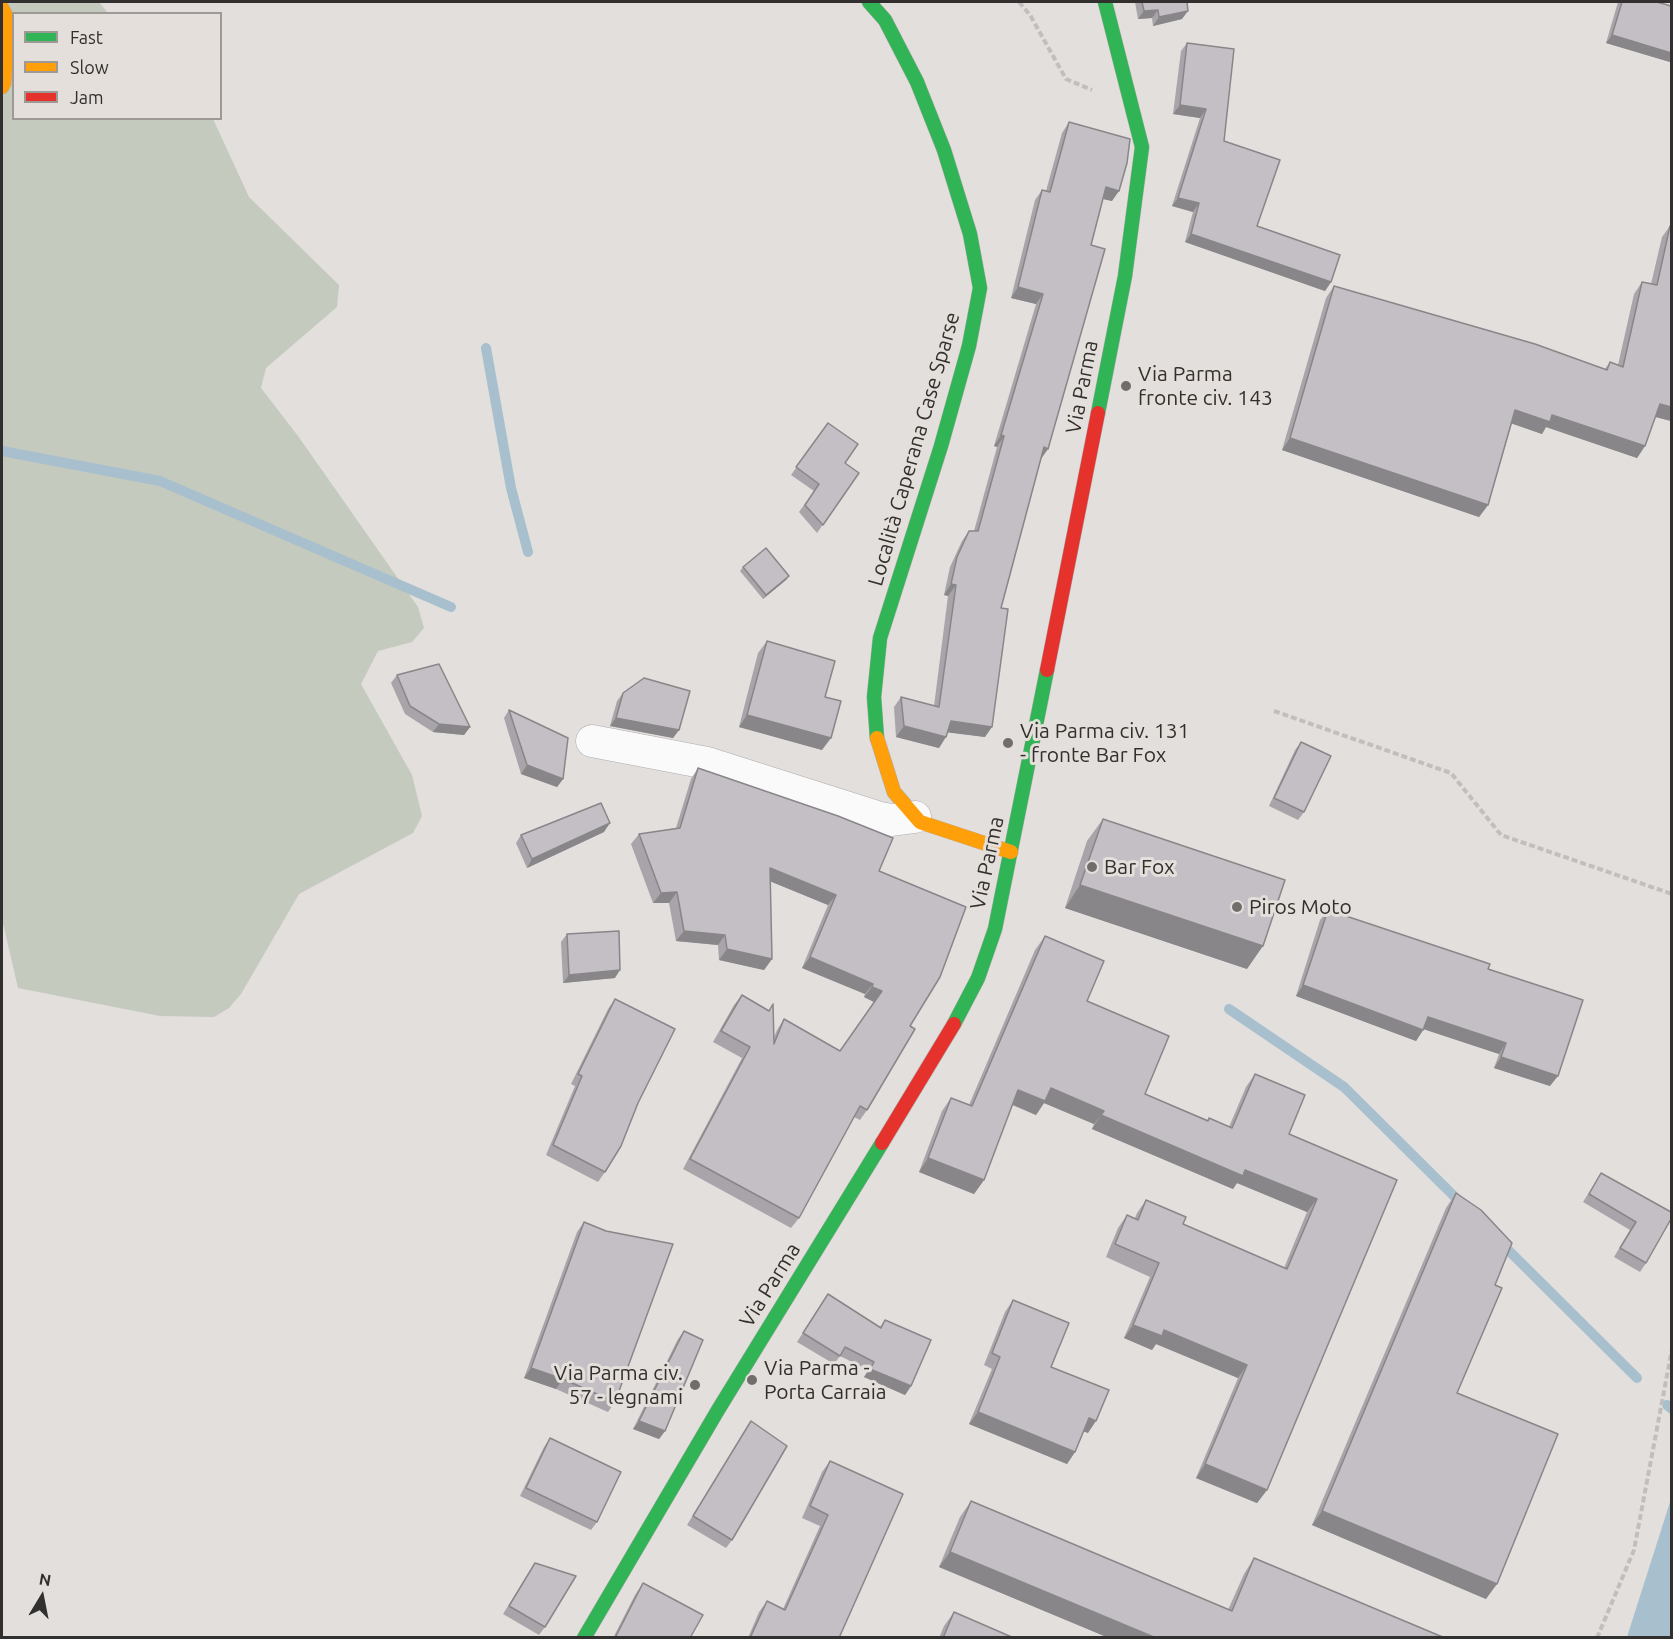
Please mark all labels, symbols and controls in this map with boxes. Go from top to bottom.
legend [12,12,222,120]
text: Fast [70,27,103,47]
text: Slow [70,57,109,77]
text: Jam [70,87,104,107]
street label: Località Caperana Case Sparse [863,309,965,589]
street label: Via Parma [1061,338,1103,436]
place label: Via Parma fronte civ. 143 [1138,361,1273,411]
marker: Via Parma fronte civ. 143 [1119,379,1133,393]
place label: Via Parma civ. 131 - fronte Bar Fox [1020,718,1190,768]
marker: Via Parma civ. 131 - fronte Bar Fox [1001,736,1015,750]
street label: Via Parma [965,814,1009,912]
place label: Bar Fox [1104,854,1175,880]
marker: Bar Fox [1085,860,1099,874]
place label: Piros Moto [1249,894,1352,920]
marker: Piros Moto [1230,900,1244,914]
street label: Via Parma [734,1238,806,1332]
place label: Via Parma - Porta Carraia [764,1355,887,1405]
place label: Via Parma civ. 57 - legnami [554,1360,683,1410]
marker: Via Parma - Porta Carraia [745,1373,759,1387]
marker: Via Parma civ. 57 - legnami [688,1378,702,1392]
north arrow [12,1567,72,1627]
text: N [38,1569,53,1589]

